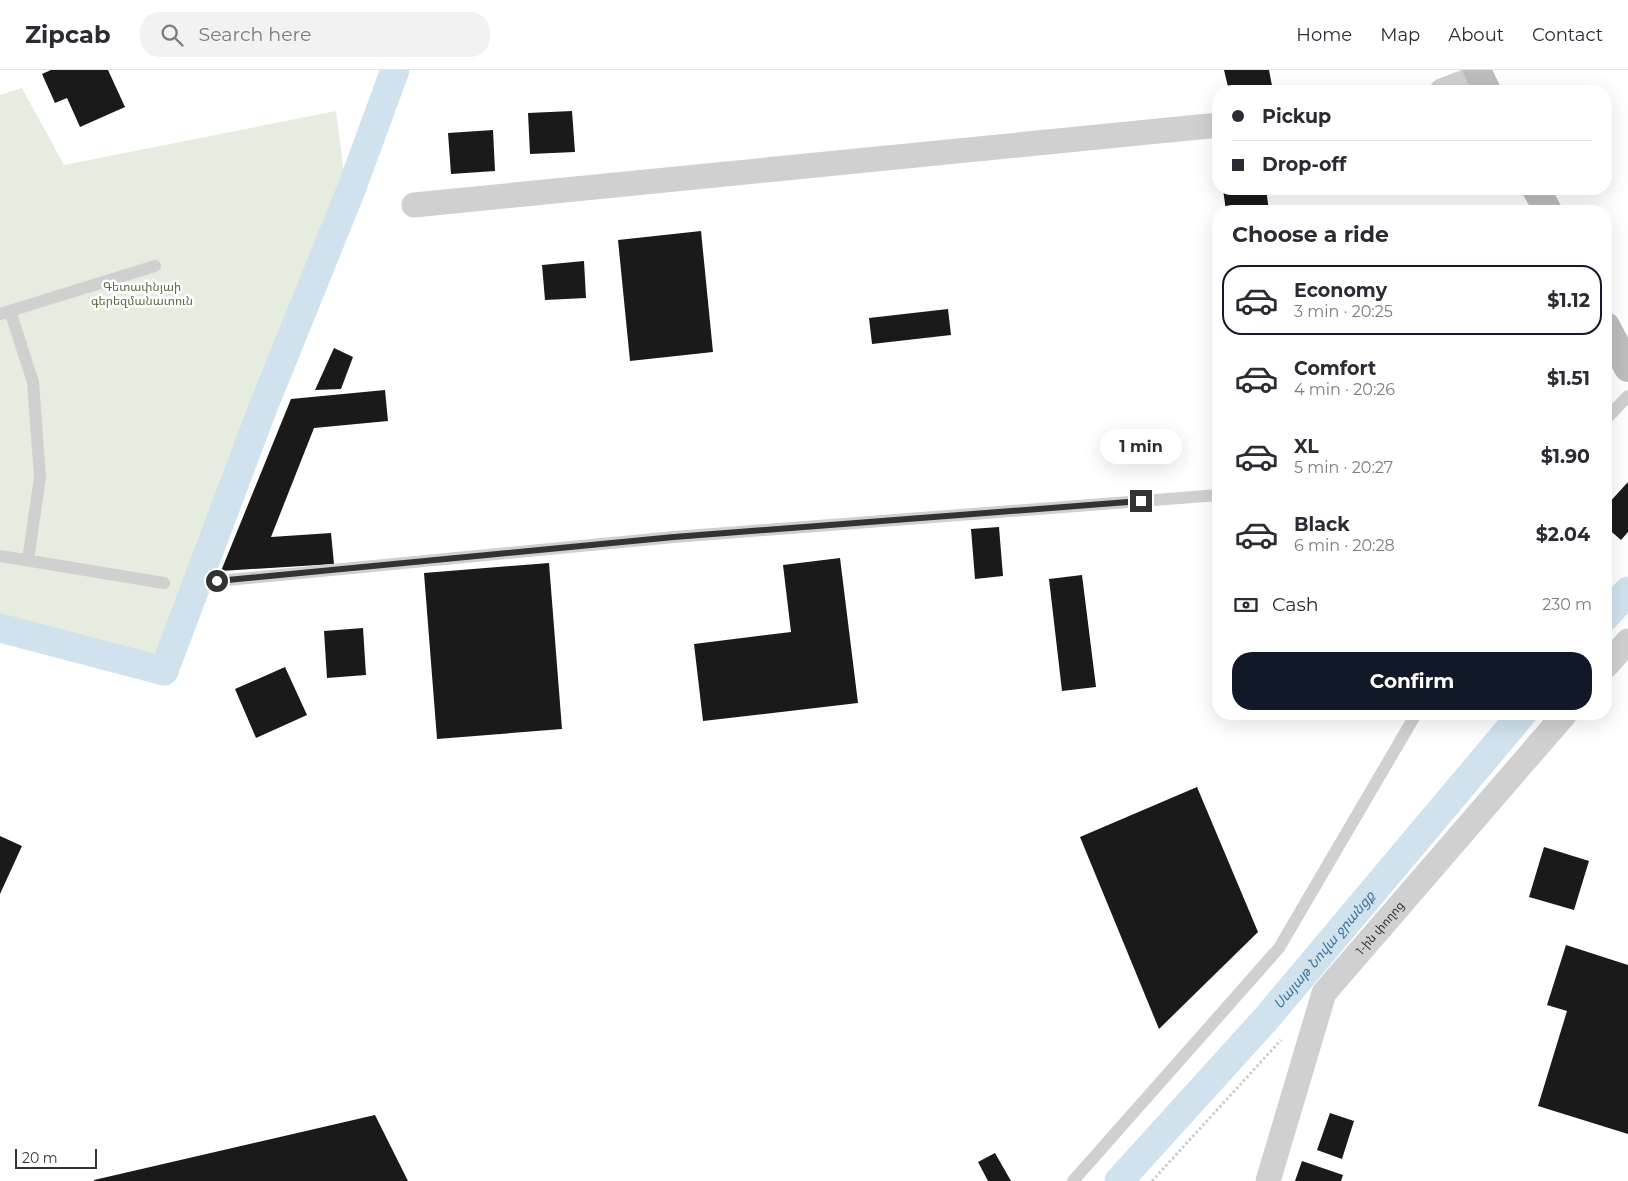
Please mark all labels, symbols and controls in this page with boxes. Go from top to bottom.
search box [140,12,490,57]
text: Zipcab [25,20,110,49]
icon: search [158,21,186,49]
text: Search here [198,23,311,46]
text: Home [1296,24,1352,46]
text: Map [1380,24,1420,46]
text: About [1448,24,1504,46]
text: Contact [1532,24,1603,46]
text: Pickup [1262,105,1331,128]
text: Drop-off [1262,153,1346,176]
text: Choose a ride [1232,221,1389,248]
icon: car [1234,278,1279,323]
park label: Գետափնյաի գերեզմանատուն [91,279,193,308]
text: Economy [1294,279,1387,302]
text: $1.12 [1547,289,1590,312]
text: 3 min · 20:25 [1294,302,1393,321]
icon: car [1234,356,1279,401]
text: Comfort [1294,357,1376,380]
text: $1.51 [1547,367,1590,390]
text: 4 min · 20:26 [1294,380,1395,399]
callout: 1 min [1100,428,1182,464]
icon: car [1234,434,1279,479]
text: XL [1294,435,1319,458]
text: 1 min [1119,437,1163,456]
text: $1.90 [1541,445,1590,468]
text: 5 min · 20:27 [1294,458,1393,477]
route end [1130,490,1152,512]
icon: car [1234,512,1279,557]
text: Black [1294,513,1350,536]
text: $2.04 [1536,523,1590,546]
text: 6 min · 20:28 [1294,536,1395,555]
route start [206,570,228,592]
icon: cash [1232,591,1260,619]
text: Cash [1272,593,1319,616]
text: 230 m [1542,595,1592,614]
button: Confirm [1232,652,1592,710]
water label: Սայաթ Նովա ջրանցք [1269,887,1379,1012]
street label: 1-ին փողոց [1352,898,1407,958]
scale bar [15,1146,98,1169]
text: 20 m [22,1149,58,1167]

